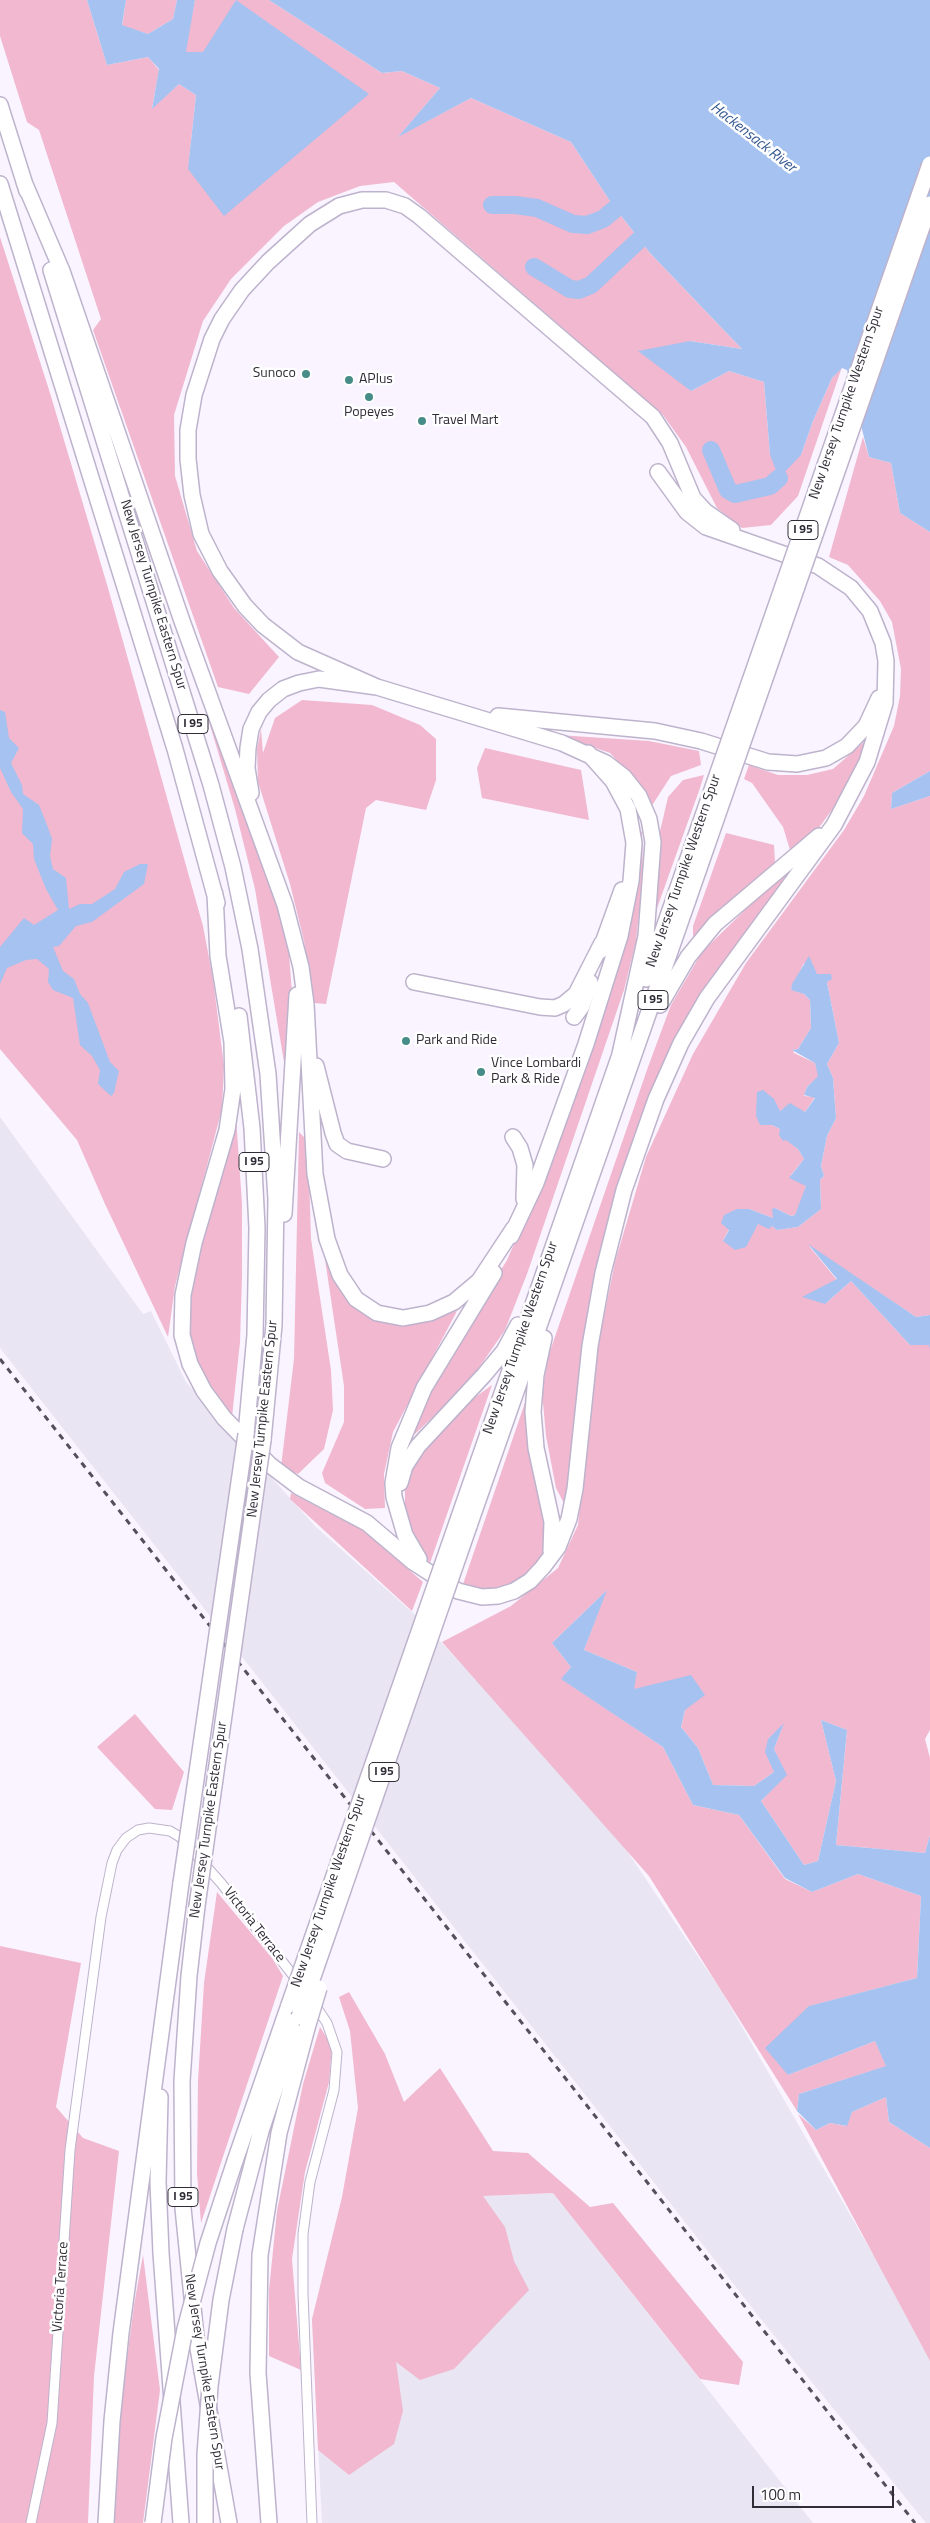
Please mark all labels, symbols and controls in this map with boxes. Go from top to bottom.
water label: Hackensack River [707,99,799,177]
street label: New Jersey Turnpike Western Spur [806,304,888,502]
place label: Sunoco [253,366,296,382]
marker: Sunoco [300,368,312,380]
place label: APlus [359,372,393,388]
marker: APlus [343,374,355,386]
marker: Popeyes [363,391,375,403]
place label: Popeyes [344,405,394,421]
place label: Travel Mart [432,413,498,429]
marker: Travel Mart [416,415,428,427]
street label: New Jersey Turnpike Eastern Spur [116,498,190,692]
road number: I 95 [788,520,818,540]
road number: I 95 [178,714,208,734]
street label: New Jersey Turnpike Western Spur [643,772,725,970]
road number: I 95 [638,990,668,1010]
place label: Park and Ride [416,1033,497,1049]
marker: Park and Ride [400,1035,412,1047]
place label: Vince Lombardi Park & Ride [491,1056,581,1088]
marker: Vince Lombardi Park & Ride [475,1066,487,1078]
road number: I 95 [239,1152,269,1172]
street label: New Jersey Turnpike Western Spur [480,1239,562,1437]
street label: New Jersey Turnpike Eastern Spur [244,1320,282,1518]
street label: New Jersey Turnpike Eastern Spur [187,1721,231,1919]
road number: I 95 [369,1762,399,1781]
street label: New Jersey Turnpike Western Spur [288,1792,370,1990]
street label: Victoria Terrace [219,1884,289,1966]
road number: I 95 [168,2188,198,2206]
street label: Victoria Terrace [49,2241,73,2333]
street label: New Jersey Turnpike Eastern Spur [180,2273,228,2471]
scale bar [755,2476,898,2508]
text: 100 m [760,2483,801,2506]

